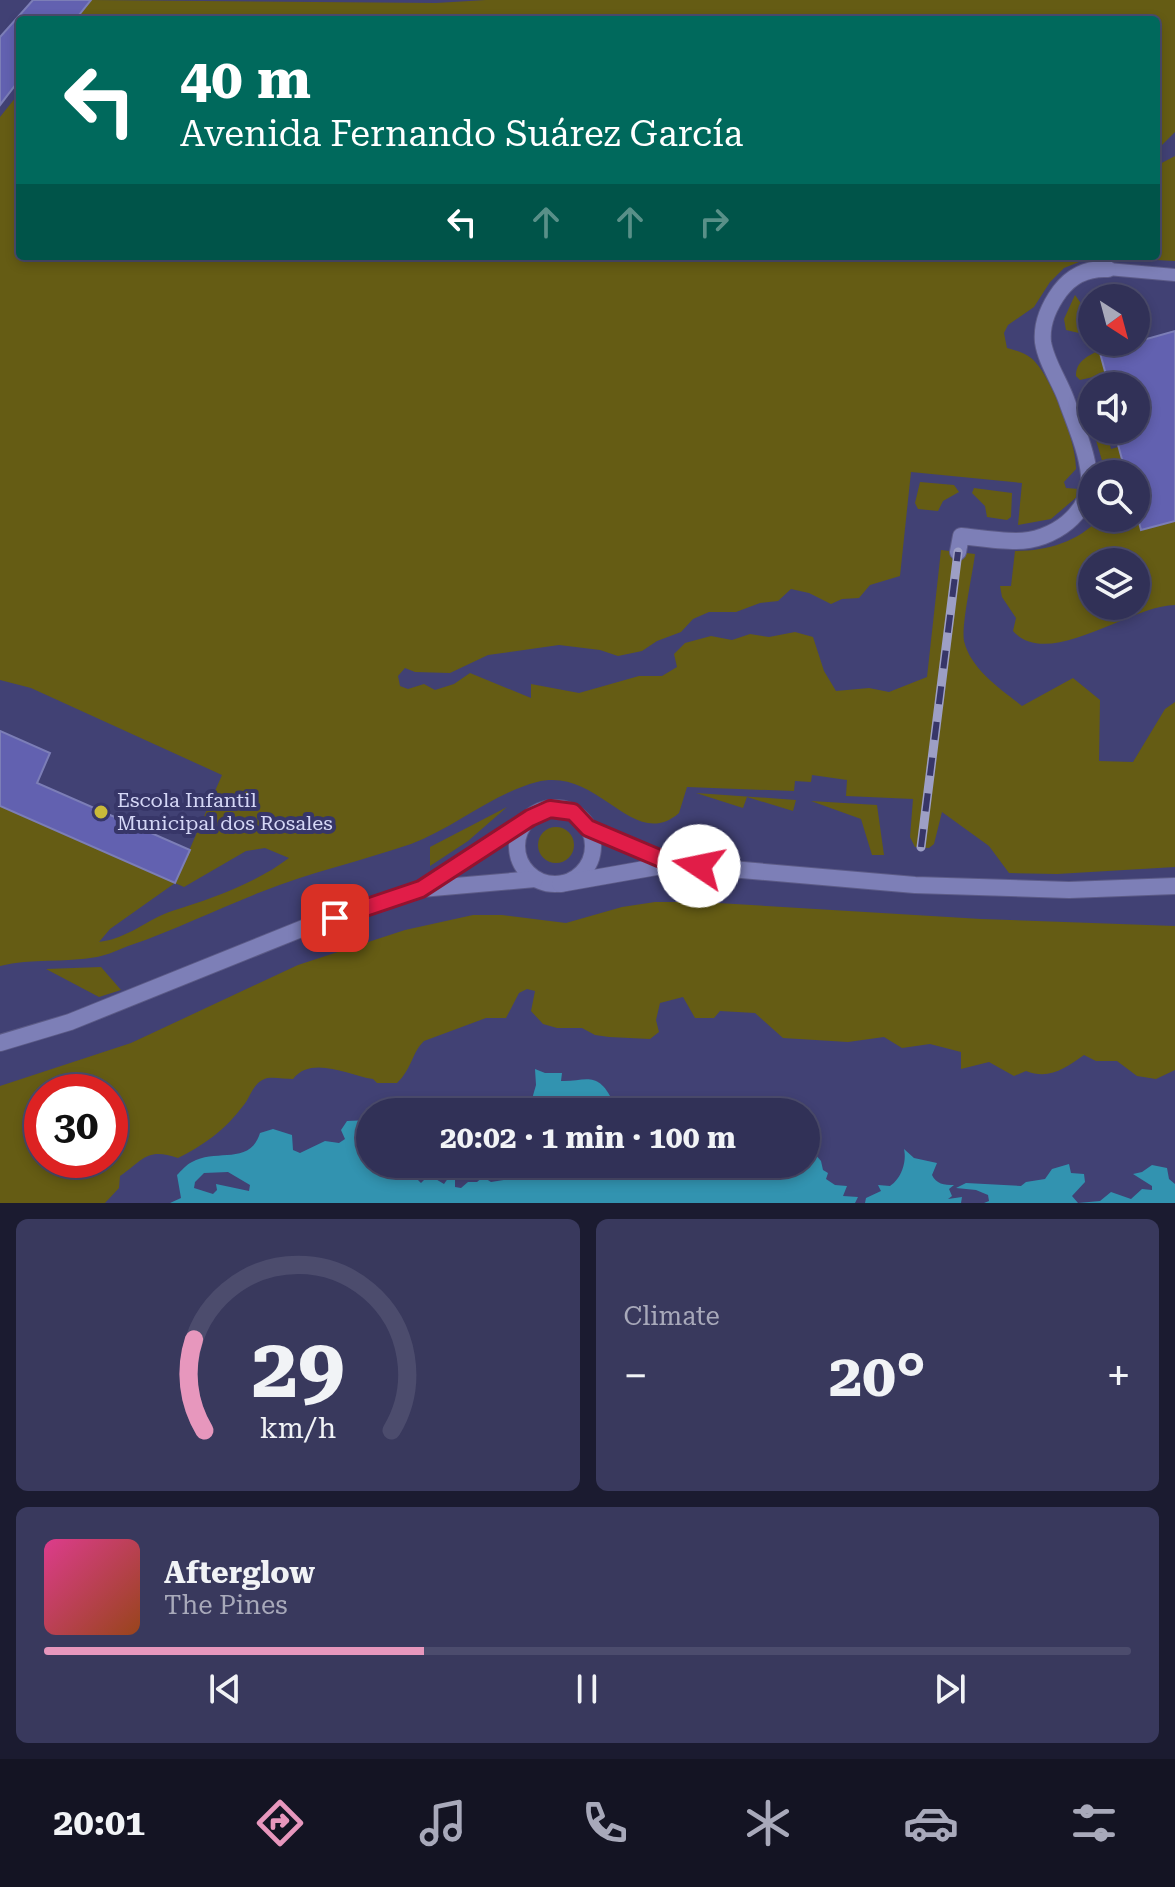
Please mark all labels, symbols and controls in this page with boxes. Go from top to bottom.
text: 40 m [180,46,311,112]
icon: left [48,48,152,152]
text: Avenida Fernando Suárez García [180,113,743,155]
icon: left [440,200,484,244]
icon: ahead [524,200,568,244]
icon: ahead [608,200,652,244]
icon: right [692,200,736,244]
north arrow [1078,284,1150,356]
map controls [1078,284,1150,620]
button: sound [1078,372,1150,444]
button: search [1078,460,1150,532]
button: layers [1078,548,1150,620]
place label: Escola Infantil Municipal dos Rosales [117,788,333,835]
marker: Escola Infantil Municipal dos Rosales [92,803,110,821]
position arrow [657,824,741,908]
pin [301,884,369,952]
icon: arrive [313,896,357,940]
speed limit sign: 30 [24,1074,128,1178]
text: 20:02 · 1 min · 100 m [440,1120,736,1155]
text: Climate [624,1301,720,1331]
text: 29 [251,1320,344,1417]
text: 20° [829,1340,926,1411]
text: − [624,1350,648,1402]
text: + [1106,1350,1131,1402]
text: km/h [259,1411,336,1445]
text: Afterglow [164,1555,315,1590]
text: The Pines [164,1590,288,1620]
icon: previous [203,1667,247,1711]
icon: pause [565,1667,609,1711]
icon: next [928,1667,972,1711]
icon: directions [252,1795,308,1851]
icon: music [415,1795,471,1851]
icon: phone [577,1795,633,1851]
icon: climate [740,1795,796,1851]
icon: car [903,1795,959,1851]
icon: filters [1066,1795,1122,1851]
text: 20:01 [53,1802,145,1844]

